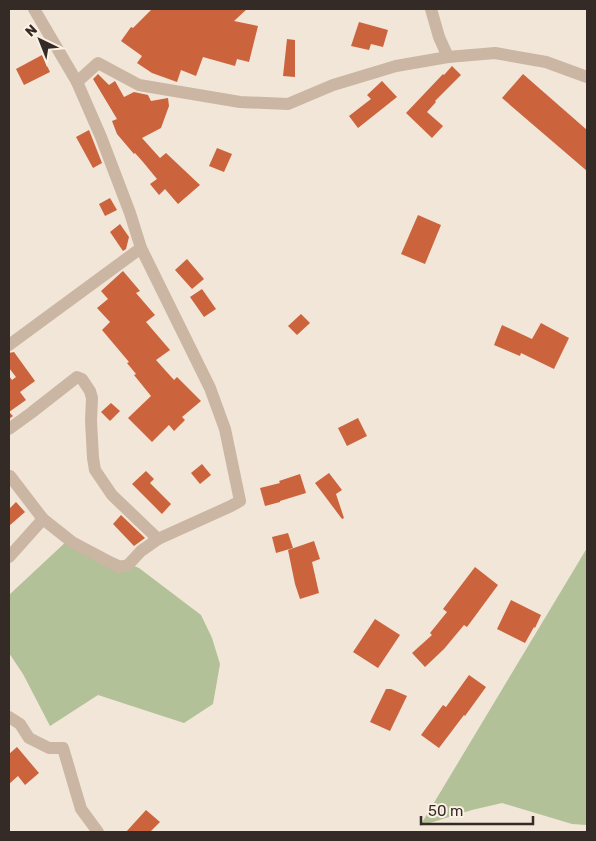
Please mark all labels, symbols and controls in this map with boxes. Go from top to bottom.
north arrow [15,15,65,65]
text: N [22,21,41,41]
scale bar [421,794,534,826]
text: 50 m [428,802,463,820]

